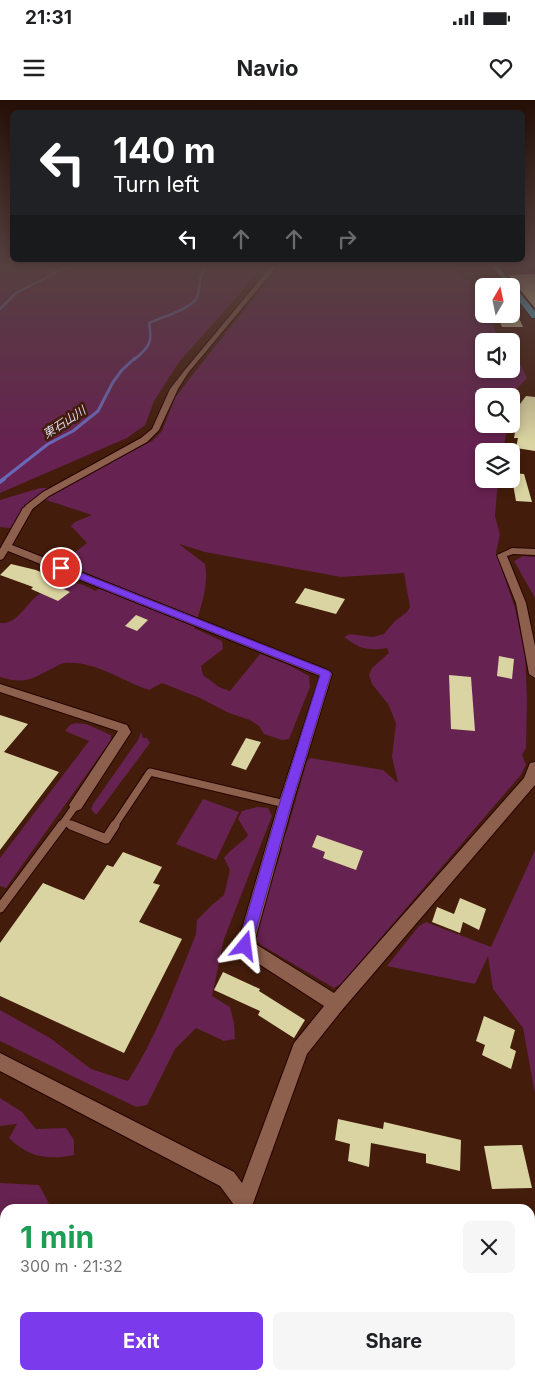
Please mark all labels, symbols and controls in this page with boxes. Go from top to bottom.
text: 21:31 [25,6,72,29]
icon: menu [20,54,48,82]
icon: heart [487,54,515,82]
text: Navio [237,55,298,81]
text: 140 m [113,129,216,171]
icon: left [30,130,95,195]
text: Turn left [113,171,199,197]
icon: left [174,225,202,253]
icon: ahead [227,225,255,253]
icon: ahead [280,225,308,253]
icon: right [333,225,361,253]
north arrow [475,278,520,322]
map controls [475,278,520,488]
button: sound [475,333,520,378]
button: search [475,388,520,433]
water label: 東石山川 [40,402,90,441]
button: layers [475,443,520,488]
pin [40,547,82,589]
icon: arrive [47,554,75,582]
position arrow [218,919,270,971]
text: 1 min [20,1219,94,1255]
button: close [463,1221,515,1273]
text: 300 m · 21:32 [20,1256,123,1276]
button: Exit [20,1312,263,1370]
button: Share [273,1312,515,1370]

